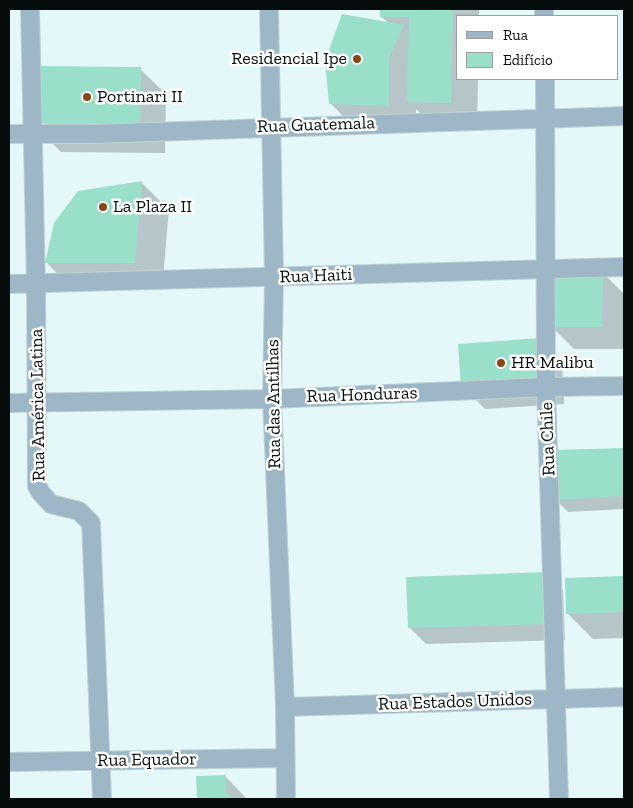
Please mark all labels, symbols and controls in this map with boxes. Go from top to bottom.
legend [456,15,618,80]
text: Rua [503,26,528,44]
place label: Residencial Ipe [231,48,347,70]
text: Edifício [503,51,553,69]
marker: Residencial Ipe [351,53,363,65]
place label: Portinari II [97,86,183,108]
marker: Portinari II [81,91,93,103]
street label: Rua Guatemala [257,112,375,138]
place label: La Plaza II [113,196,192,218]
marker: La Plaza II [97,201,109,213]
street label: Rua Haiti [279,264,353,288]
street label: Rua América Latina [26,329,50,481]
street label: Rua das Antilhas [262,339,286,469]
place label: HR Malibu [511,352,594,374]
marker: HR Malibu [495,357,507,369]
street label: Rua Honduras [306,382,418,408]
street label: Rua Chile [536,402,560,476]
street label: Rua Estados Unidos [378,689,532,715]
street label: Rua Equador [97,748,197,772]

